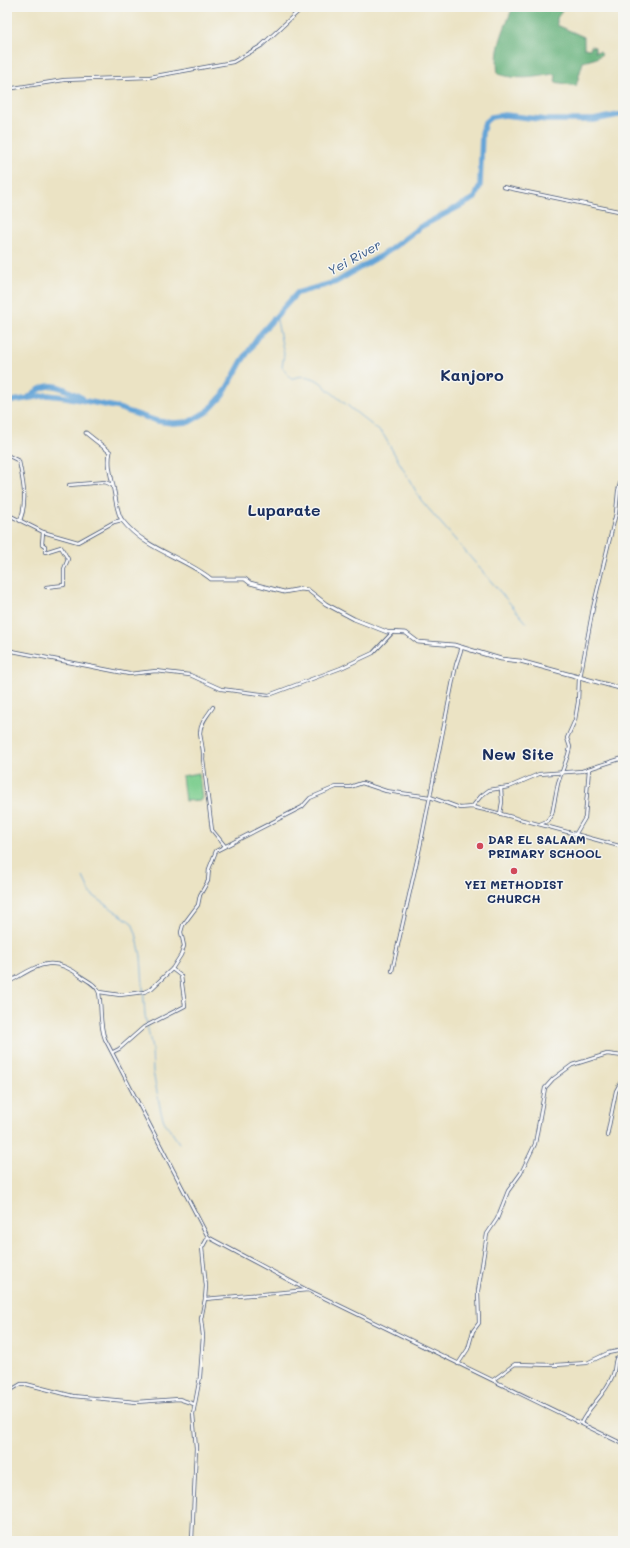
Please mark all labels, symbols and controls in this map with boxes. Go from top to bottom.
water label: Yei River [324,235,384,279]
district label: Kanjoro [440,364,504,385]
district label: Luparate [247,499,321,520]
district label: New Site [482,743,554,764]
place label: DAR EL SALAAM PRIMARY SCHOOL [488,831,602,861]
marker: DAR EL SALAAM PRIMARY SCHOOL [475,841,485,851]
marker: YEI METHODIST CHURCH [509,866,519,876]
place label: YEI METHODIST CHURCH [464,876,564,906]

